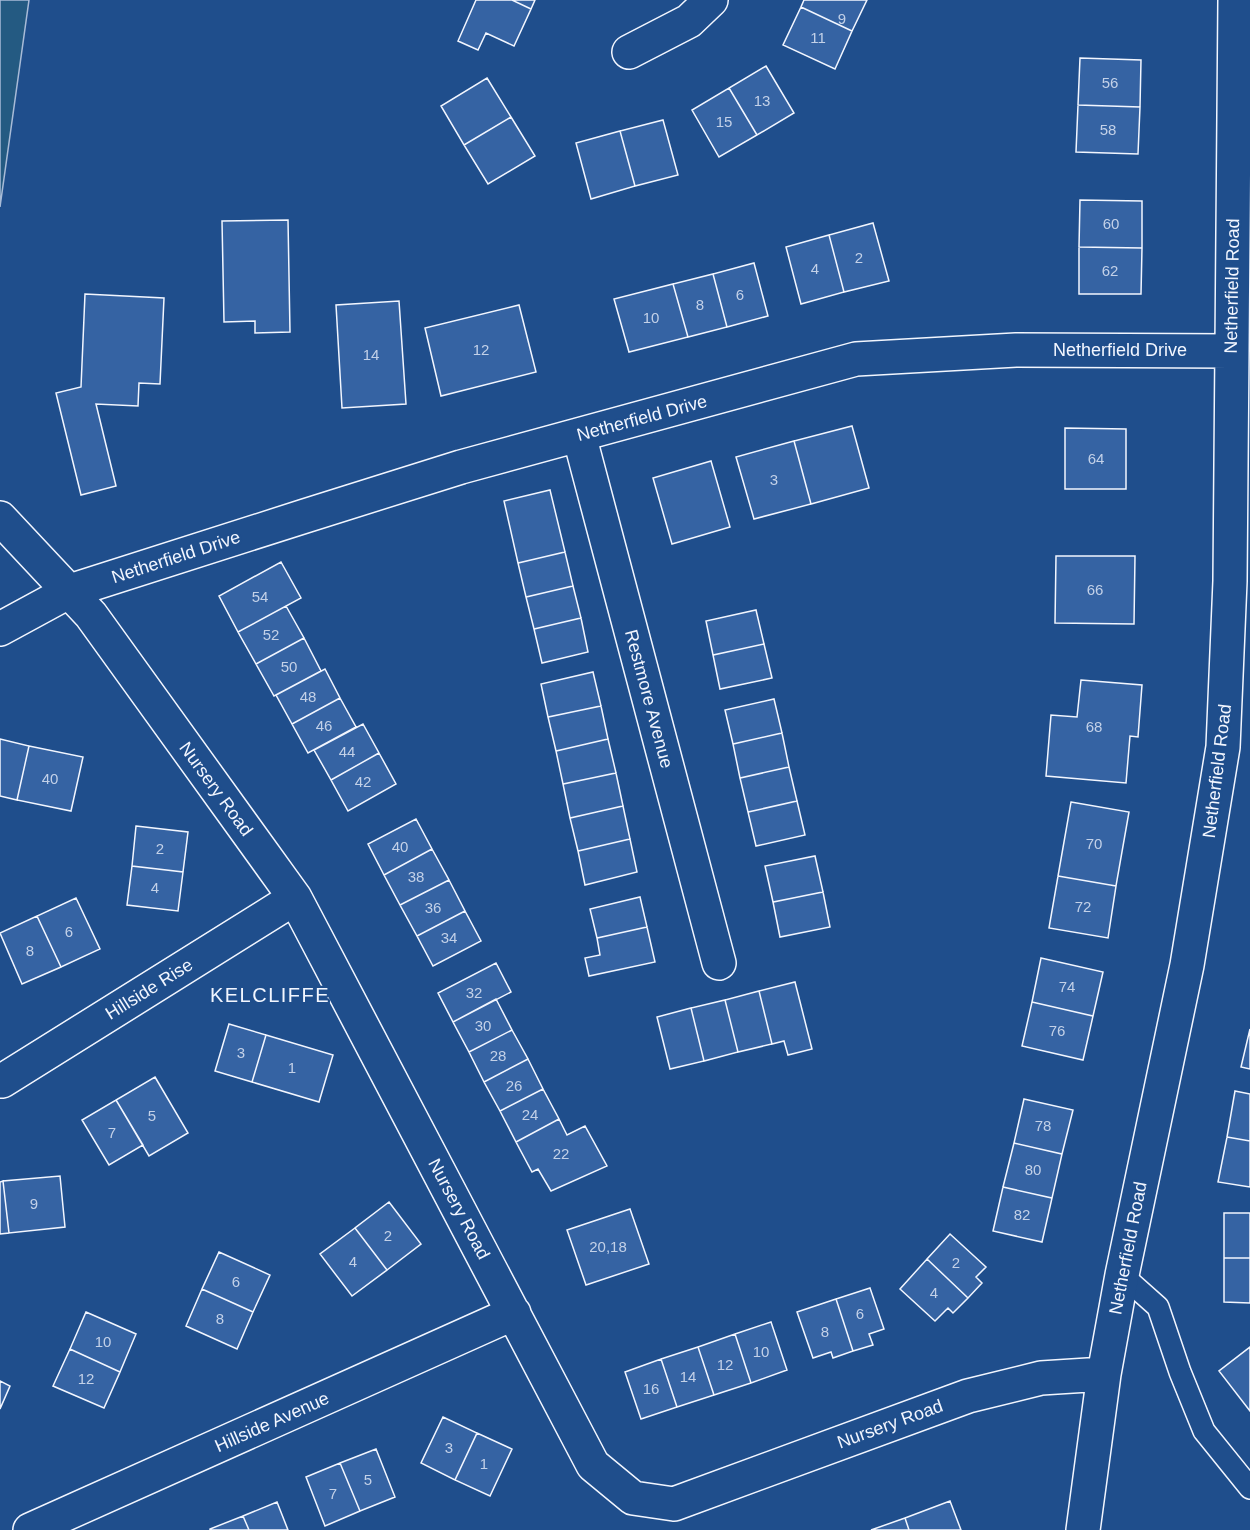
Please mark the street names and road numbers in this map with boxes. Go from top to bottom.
street label: Netherfield Road [1221,218,1243,354]
street label: Netherfield Drive [1053,340,1187,360]
street label: Netherfield Drive [575,391,709,445]
street label: Netherfield Drive [109,527,243,587]
street label: Restmore Avenue [621,627,677,771]
street label: Netherfield Road [1199,703,1235,839]
street label: Nursery Road [175,738,257,840]
street label: Hillside Rise [102,954,196,1024]
street label: Nursery Road [424,1155,494,1263]
street label: Netherfield Road [1105,1180,1151,1316]
street label: Hillside Avenue [212,1388,332,1456]
street label: Nursery Road [834,1396,946,1452]

